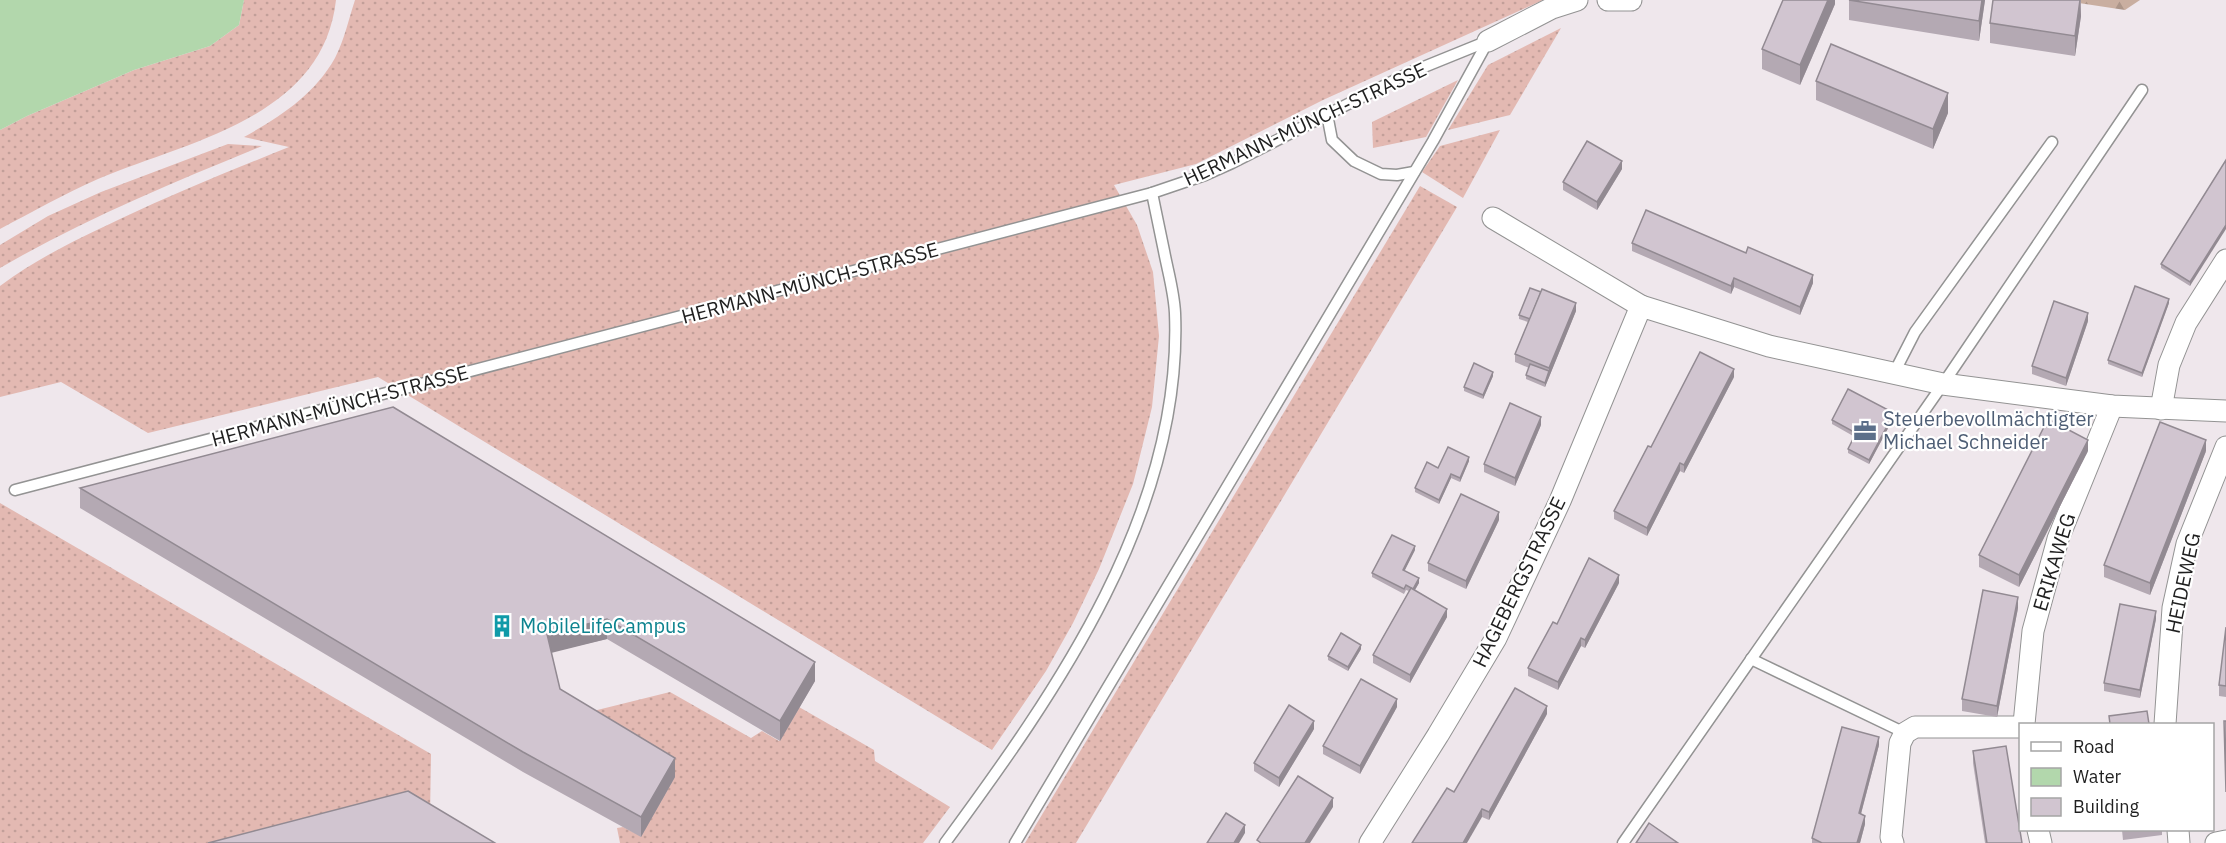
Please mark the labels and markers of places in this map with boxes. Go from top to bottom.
place label: Steuerbevollmächtigter Michael Schneider [1883,405,2094,455]
office icon: Steuerbevollmächtigter Michael Schneider [1852,418,1878,444]
place label: MobileLifeCampus [520,612,686,639]
building icon: MobileLifeCampus [489,613,515,639]

